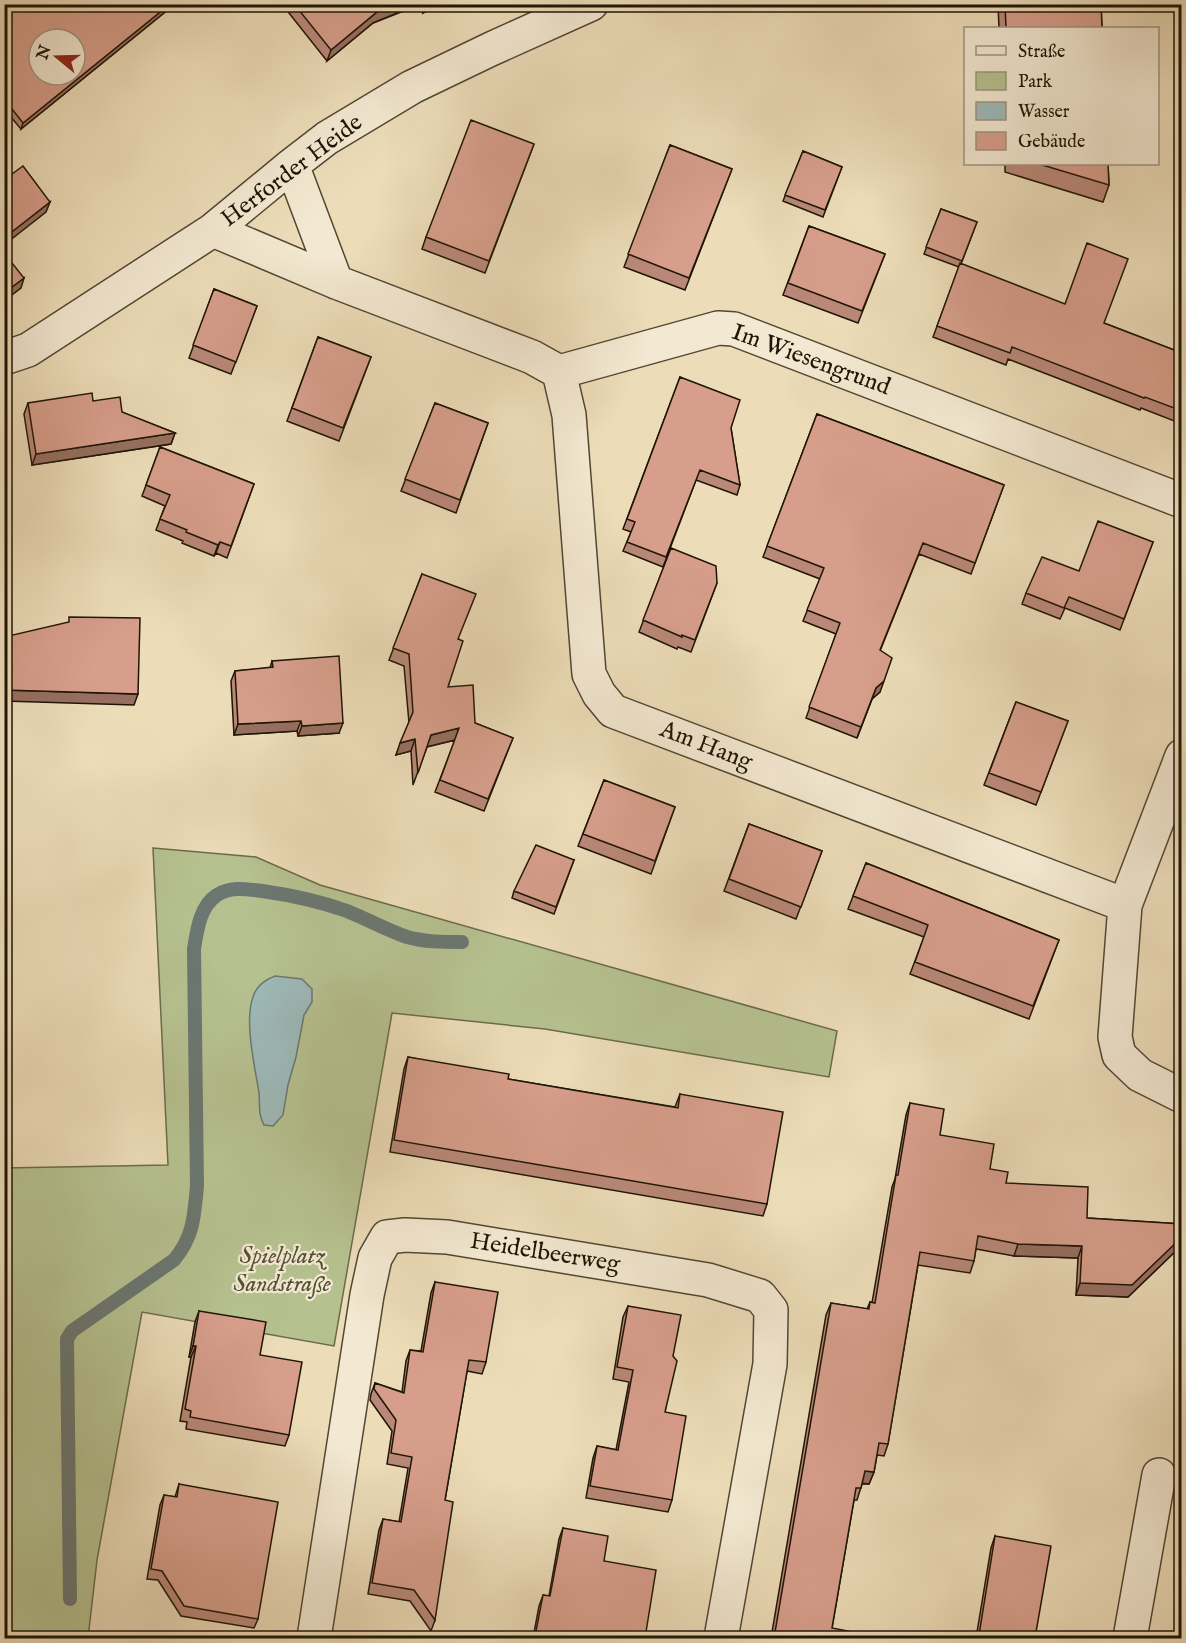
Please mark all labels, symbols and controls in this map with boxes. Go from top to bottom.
north arrow [27,27,87,87]
legend [964,27,1159,165]
text: Straße [1018,41,1065,64]
text: N [33,43,56,64]
text: Park [1018,71,1053,94]
text: Wasser [1018,101,1070,124]
street label: Herforder Heide [215,108,369,234]
text: Gebäude [1018,131,1085,154]
street label: Im Wiesengrund [728,317,895,403]
street label: Am Hang [654,714,758,778]
street label: Heidelbeerweg [468,1226,623,1280]
park label: Spielplatz Sandstraße [233,1241,331,1300]

